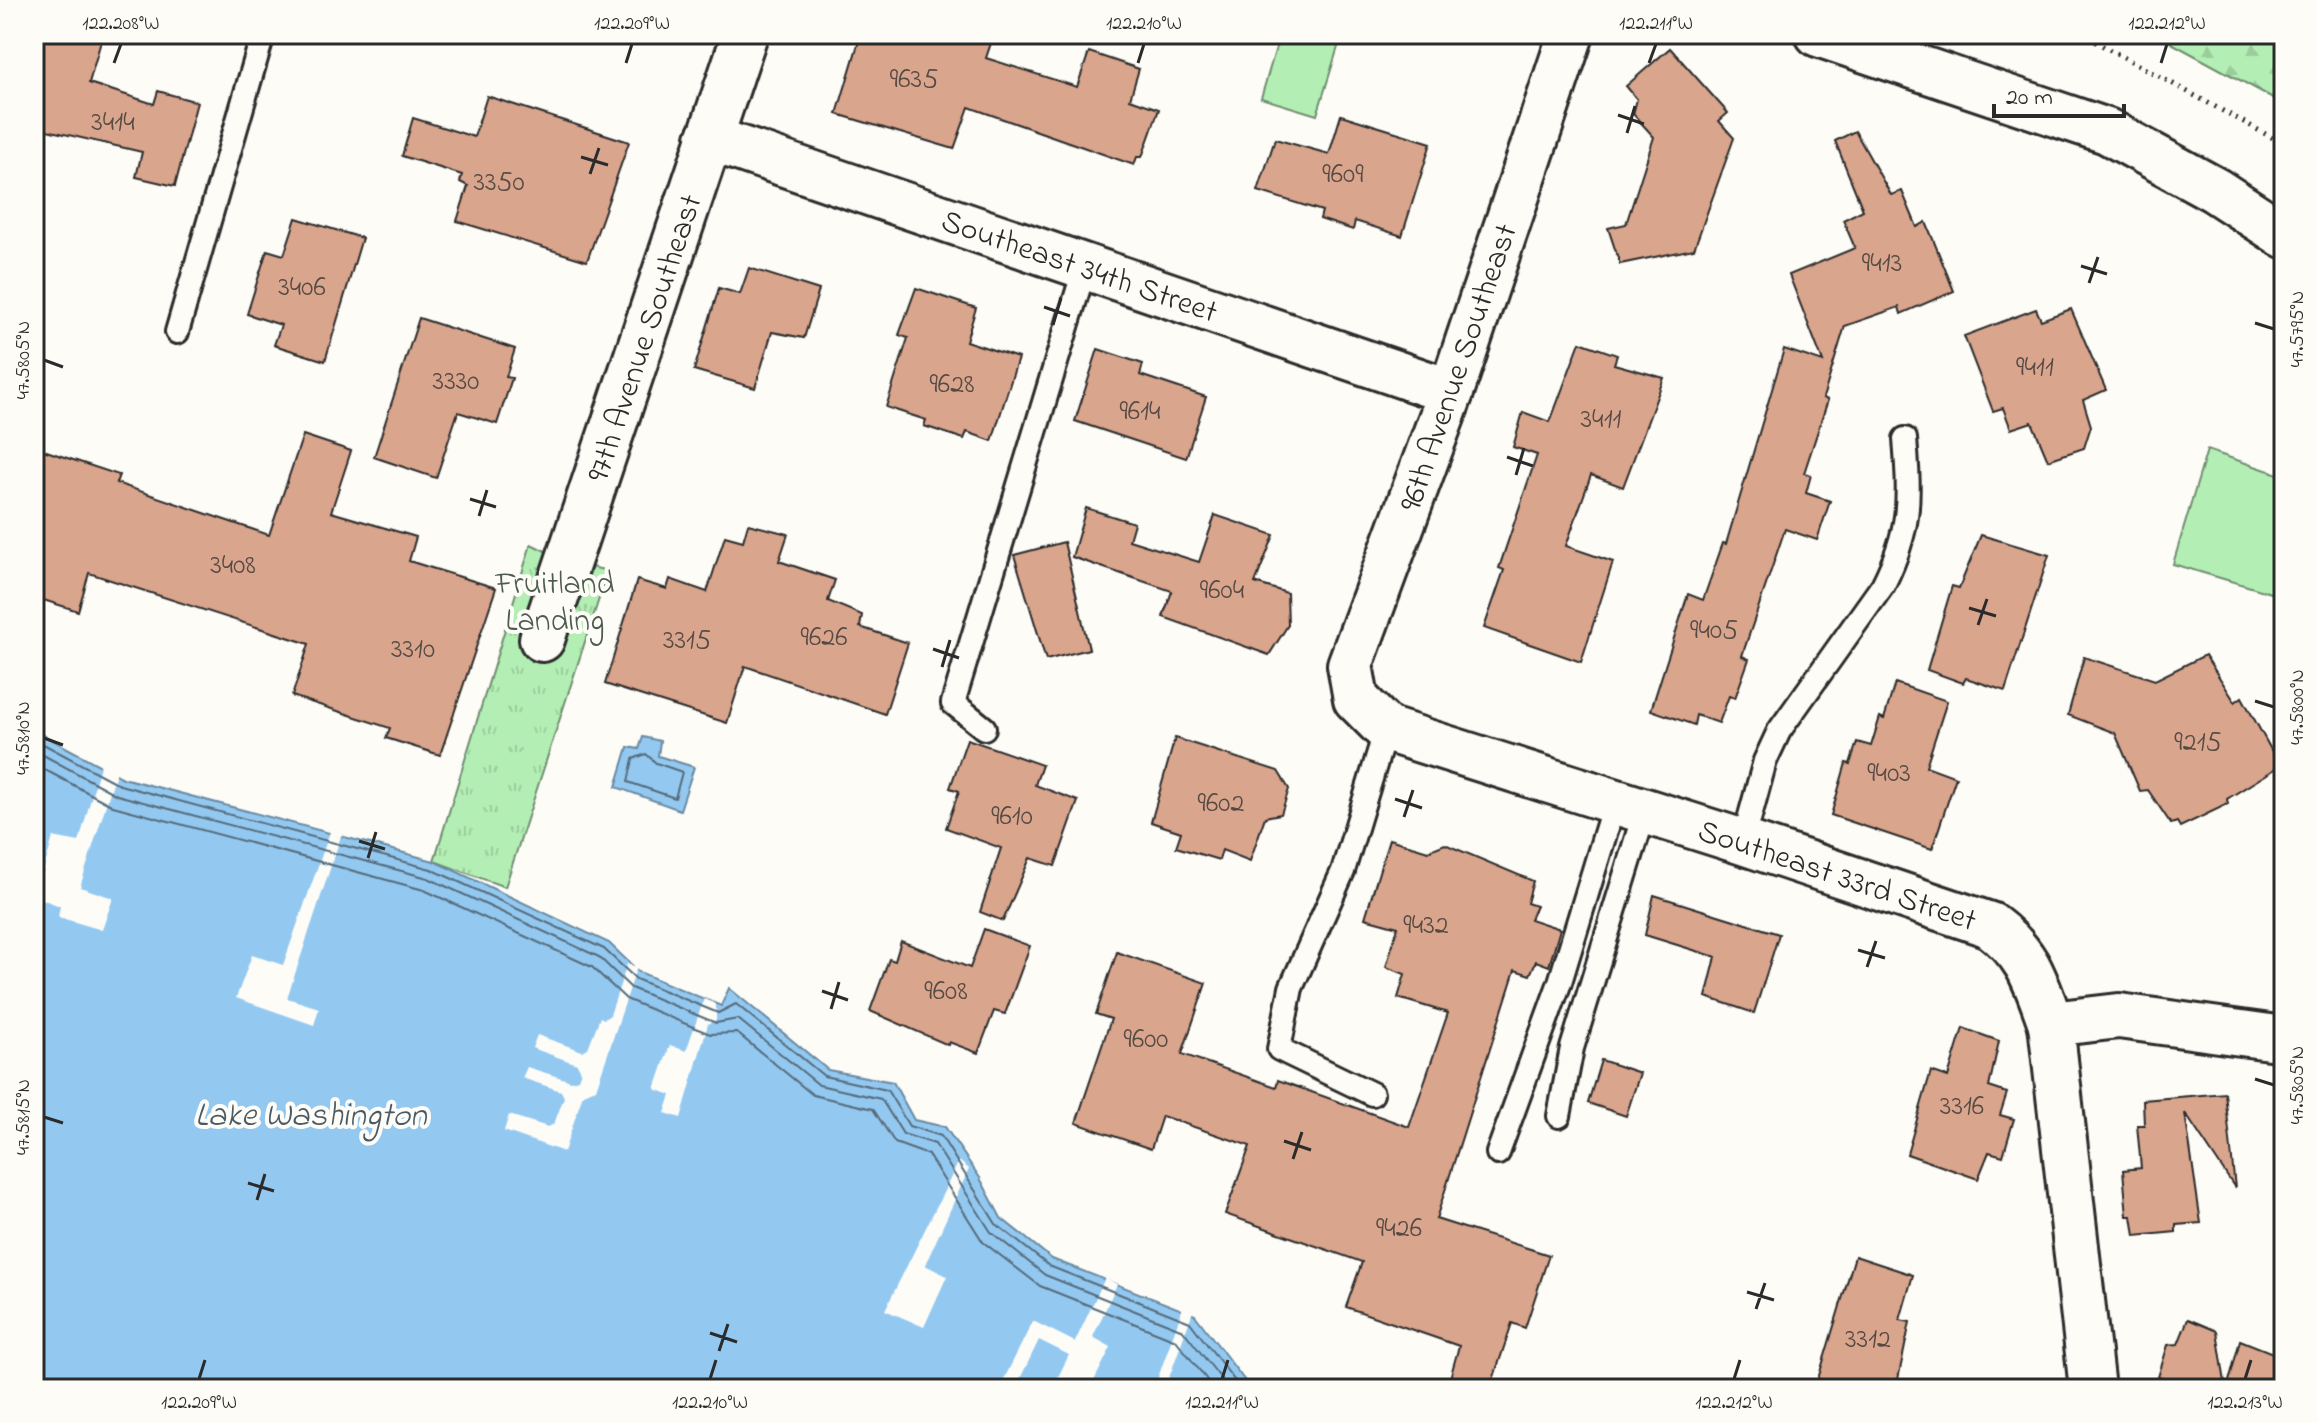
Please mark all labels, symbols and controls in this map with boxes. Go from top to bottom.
text: 122.208°W [82,10,160,39]
text: 122.209°W [594,10,670,39]
text: 122.210°W [1106,10,1182,39]
text: 122.211°W [1619,10,1693,39]
text: 122.212°W [2128,10,2206,39]
house number: 9635 [890,60,938,101]
scale bar [1994,68,2124,118]
text: 20 m [2006,81,2053,116]
house number: 3414 [91,103,135,144]
house number: 9609 [1322,155,1364,196]
house number: 3350 [473,163,525,204]
street label: 97th Avenue Southeast [576,188,717,489]
street label: Southeast 34th Street [934,199,1223,337]
street label: 96th Avenue Southeast [1389,218,1532,518]
house number: 9413 [1862,244,1902,285]
house number: 3406 [278,268,326,309]
text: 47.5795°N [2284,291,2313,367]
text: 47.5805°N [10,321,39,399]
house number: 9411 [2016,348,2054,389]
house number: 3330 [433,362,479,403]
house number: 9628 [929,365,975,406]
house number: 9614 [1119,392,1161,433]
house number: 3411 [1581,400,1622,441]
house number: 3408 [210,546,256,587]
park label: Fruitland Landing [494,562,615,646]
house number: 9604 [1200,571,1245,612]
house number: 9405 [1690,611,1738,652]
house number: 9626 [801,618,847,659]
house number: 3315 [663,621,711,662]
house number: 3310 [391,630,435,671]
text: 47.5800°N [2284,669,2313,745]
text: 47.5810°N [10,701,39,775]
house number: 9215 [2174,723,2222,764]
house number: 9403 [1867,754,1911,795]
house number: 9602 [1198,784,1244,825]
house number: 9610 [991,797,1033,838]
street label: Southeast 33rd Street [1691,809,1982,946]
house number: 9432 [1403,906,1449,947]
house number: 9608 [924,972,968,1013]
house number: 9600 [1124,1020,1168,1061]
text: 47.5805°N [2284,1046,2313,1124]
text: 47.5815°N [10,1079,39,1155]
house number: 3316 [1940,1087,1984,1128]
water label: Lake Washington [195,1092,428,1142]
house number: 9426 [1376,1209,1422,1250]
house number: 3312 [1845,1320,1891,1361]
text: 122.209°W [161,1389,237,1418]
text: 122.210°W [672,1389,748,1418]
text: 122.211°W [1185,1389,1259,1418]
text: 122.212°W [1695,1389,1773,1418]
text: 122.213°W [2207,1389,2283,1418]

